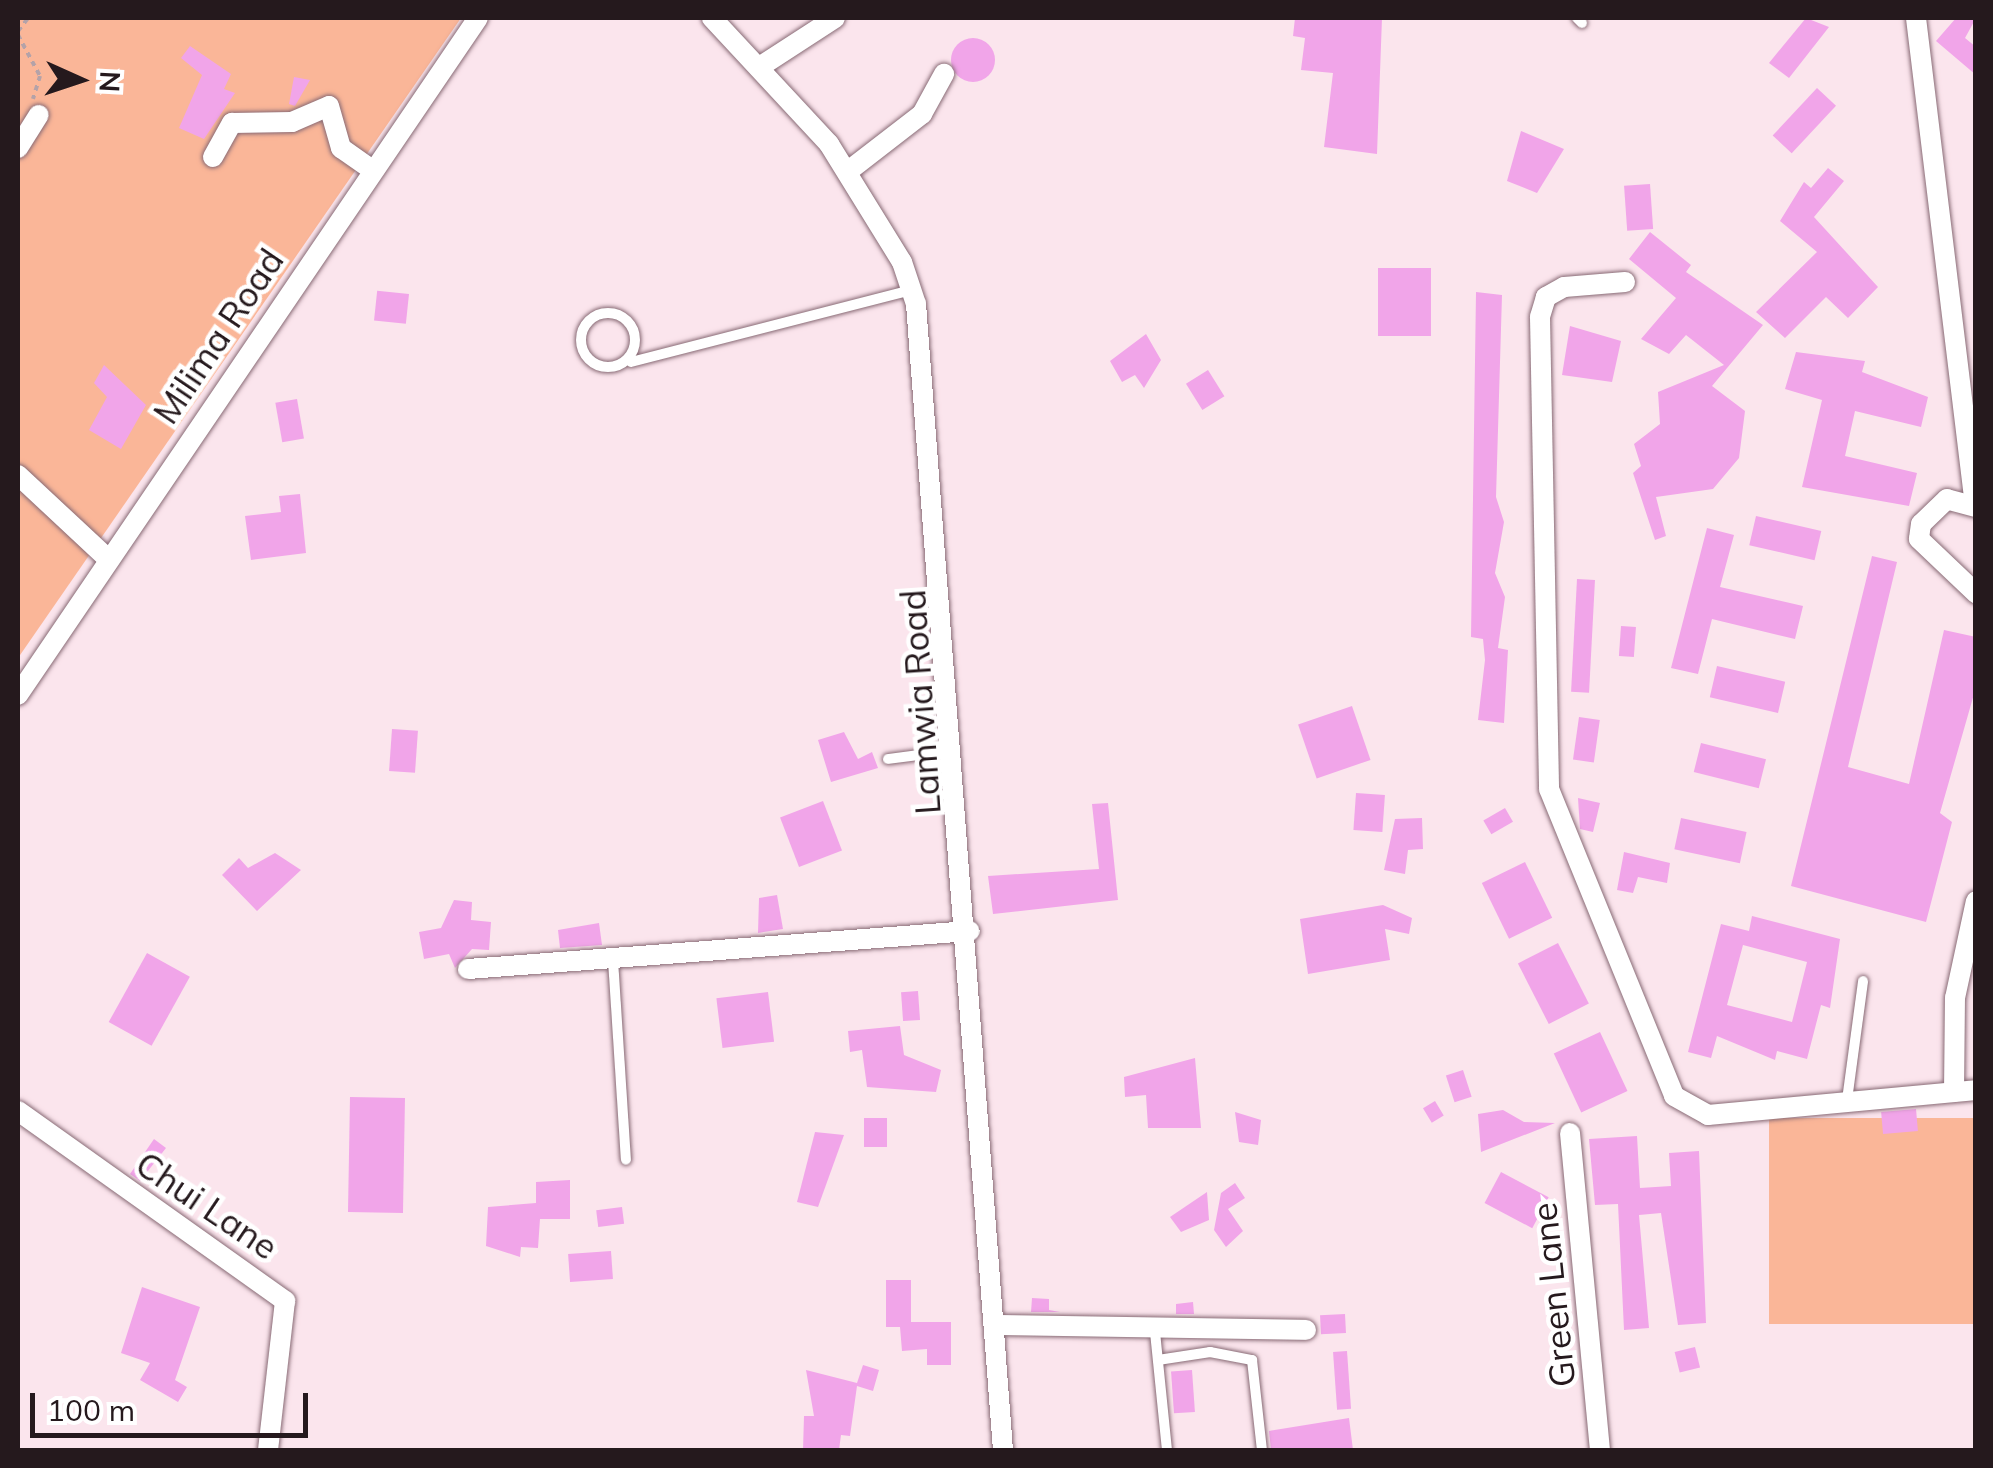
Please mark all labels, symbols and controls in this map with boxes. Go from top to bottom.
north arrow [30,30,130,130]
text: N [92,70,128,93]
street label: Milima Road [144,241,292,431]
street label: Lamwia Road [891,588,949,816]
street label: Chui Lane [128,1142,286,1268]
street label: Green Lane [1522,1201,1584,1389]
scale bar [35,1373,312,1435]
text: 100 m [47,1391,135,1429]

